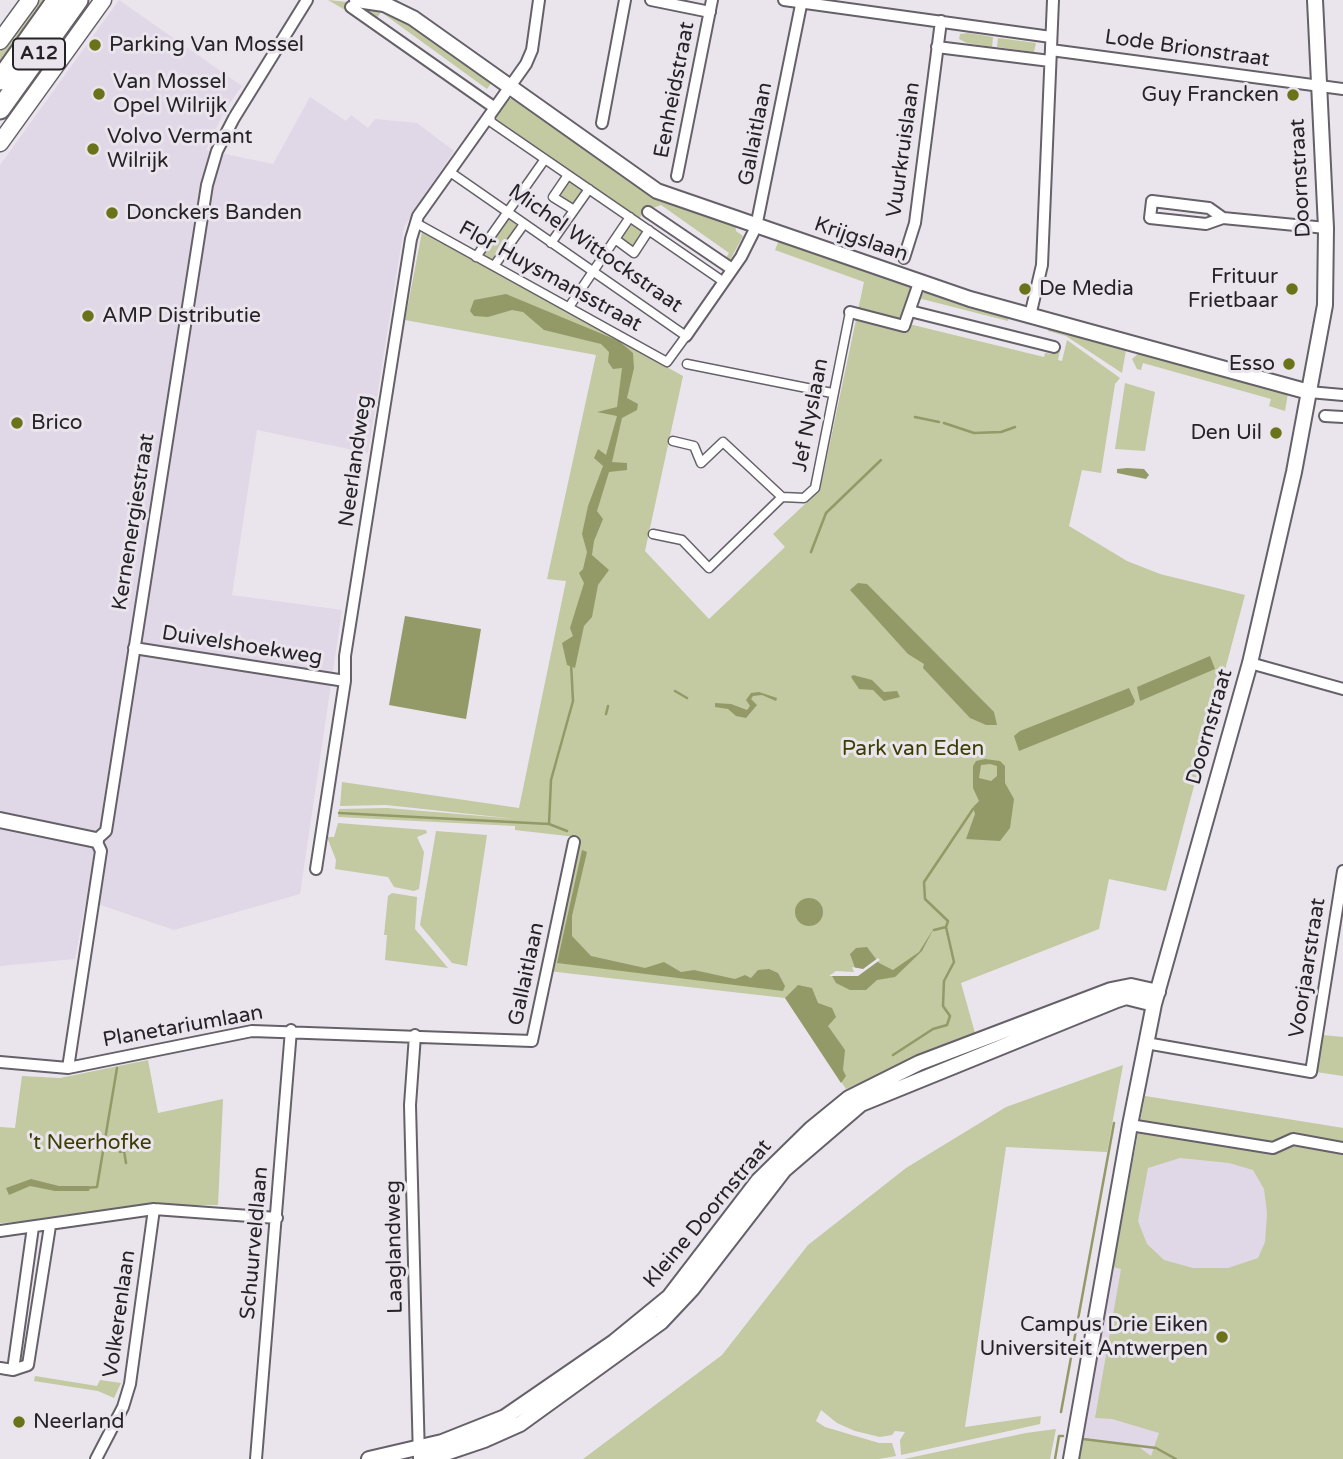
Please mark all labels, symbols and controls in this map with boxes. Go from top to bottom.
street label: Eenheidstraat [649,20,701,160]
street label: Lode Brionstraat [1103,25,1271,73]
place label: Parking Van Mossel [109,32,304,58]
marker: Parking Van Mossel [87,37,103,53]
road number: A12 [13,38,65,70]
place label: Van Mossel Opel Wilrijk [113,69,227,119]
street label: Gallaitlaan [734,80,778,188]
street label: Vuurkruislaan [882,81,926,219]
place label: Guy Francken [1142,82,1279,108]
marker: Van Mossel Opel Wilrijk [91,86,107,102]
marker: Guy Francken [1285,87,1301,103]
street label: Doornstraat [1285,118,1317,238]
place label: Volvo Vermant Wilrijk [107,124,253,174]
marker: Volvo Vermant Wilrijk [85,141,101,157]
street label: Michel Wittockstraat [503,179,687,319]
place label: Donckers Banden [126,200,302,226]
marker: Donckers Banden [104,205,120,221]
street label: Krijgslaan [811,212,911,268]
street label: Flor Huysmansstraat [454,216,646,338]
place label: Frituur Frietbaar [1188,264,1278,314]
place label: De Media [1039,276,1134,302]
marker: De Media [1017,281,1033,297]
marker: Frituur Frietbaar [1284,281,1300,297]
place label: AMP Distributie [102,303,261,329]
marker: AMP Distributie [80,308,96,324]
place label: Esso [1229,351,1275,377]
street label: Jef Nyslaan [788,356,834,474]
marker: Esso [1281,356,1297,372]
street label: Neerlandweg [334,393,378,529]
place label: Brico [31,410,83,436]
marker: Brico [9,415,25,431]
place label: Den Uil [1190,420,1262,446]
marker: Den Uil [1268,425,1284,441]
street label: Kernenergiestraat [108,432,160,612]
street label: Duivelshoekweg [160,621,324,671]
street label: Doornstraat [1181,666,1239,788]
park label: Park van Eden [842,736,984,762]
street label: Voorjaarstraat [1284,896,1332,1040]
street label: Gallaitlaan [504,920,550,1028]
street label: Planetariumlaan [101,1000,265,1054]
park label: 't Neerhofke [28,1130,152,1156]
street label: Kleine Doornstraat [639,1135,777,1293]
street label: Schuurveldlaan [236,1165,274,1321]
street label: Laaglandweg [381,1180,409,1314]
street label: Volkerenlaan [99,1249,141,1379]
place label: Campus Drie Eiken Universiteit Antwerpen [979,1312,1208,1362]
marker: Campus Drie Eiken Universiteit Antwerpen [1214,1329,1230,1345]
place label: Neerland [33,1409,124,1435]
marker: Neerland [11,1414,27,1430]

